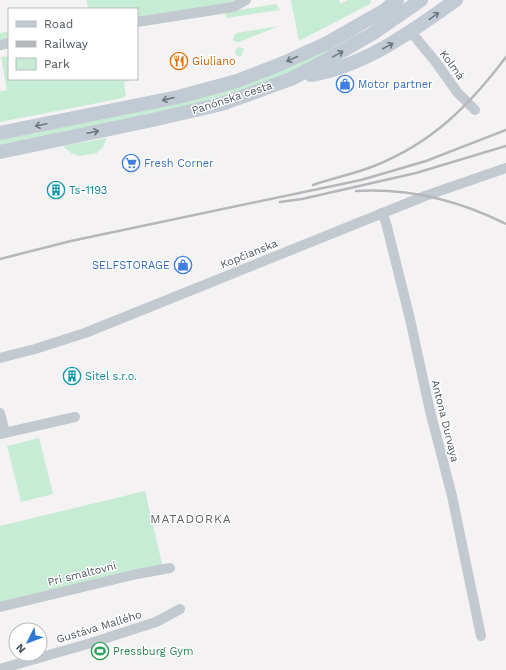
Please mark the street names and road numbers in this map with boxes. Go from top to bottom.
street label: Kolmá [437,48,467,82]
street label: Panónska cesta [190,79,274,117]
street label: Kopčianska [219,237,279,271]
street label: Antona Durvaya [429,379,461,463]
street label: Pri smaltovni [46,559,118,589]
street label: Gustáva Mallého [55,608,143,646]

